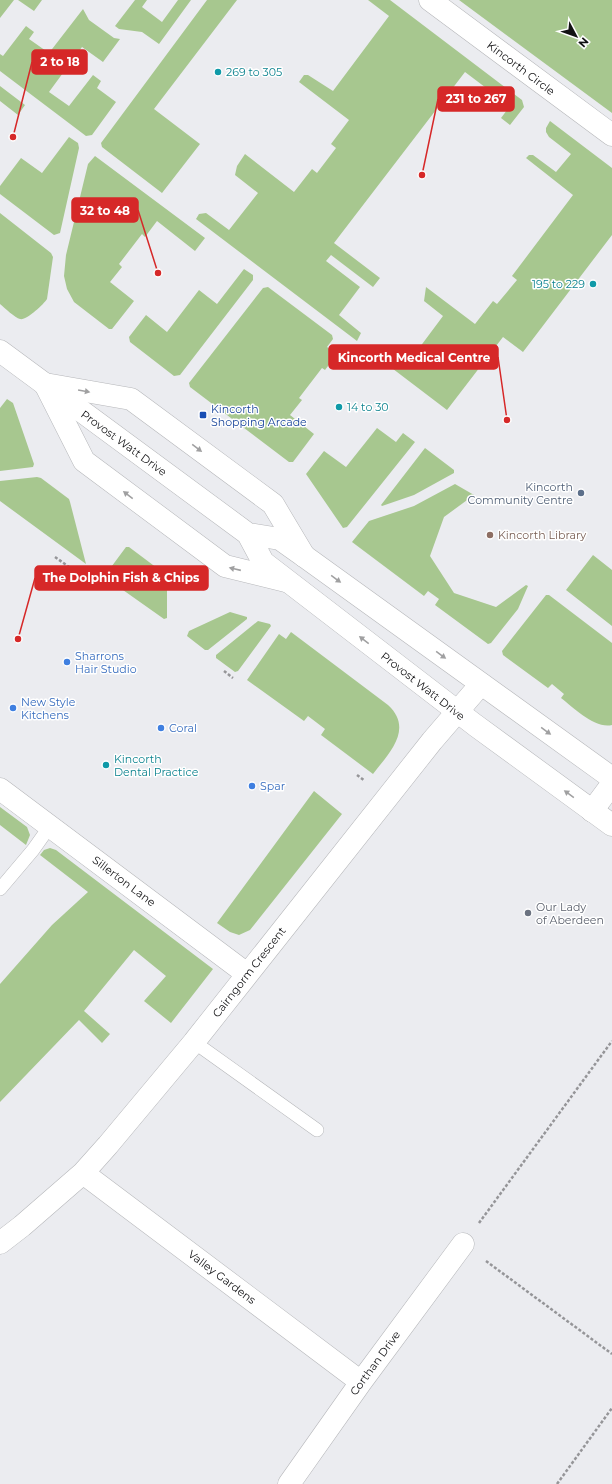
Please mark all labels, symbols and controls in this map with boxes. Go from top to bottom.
north arrow [556,16,596,56]
text: N [575,35,592,51]
street label: Kincorth Circle [484,38,558,98]
callout: 2 to 18 [32,50,87,74]
text: 2 to 18 [40,54,80,69]
place label: 269 to 305 [226,65,282,79]
marker: 269 to 305 [213,67,223,77]
callout: 231 to 267 [438,87,514,111]
text: 231 to 267 [446,91,507,106]
callout: 32 to 48 [72,198,138,222]
text: 32 to 48 [79,203,130,218]
place label: 195 to 229 [532,277,585,291]
marker: 195 to 229 [588,279,598,289]
callout: Kincorth Medical Centre [329,345,498,369]
text: Kincorth Medical Centre [338,350,491,365]
one-way arrow [78,388,90,394]
place label: 14 to 30 [347,400,389,414]
place label: Kincorth Shopping Arcade [211,402,307,429]
marker: 14 to 30 [334,402,344,412]
street label: Provost Watt Drive [78,407,170,479]
marker: Kincorth Shopping Arcade [198,410,208,420]
one-way arrow [192,444,203,452]
place label: Kincorth Community Centre [468,480,573,507]
marker: Kincorth Community Centre [576,488,586,498]
one-way arrow [123,491,134,499]
place label: Kincorth Library [498,528,586,542]
marker: Kincorth Library [485,530,495,540]
one-way arrow [228,565,241,571]
callout: The Dolphin Fish & Chips [35,566,208,590]
text: The Dolphin Fish & Chips [43,570,200,585]
one-way arrow [331,574,341,582]
one-way arrow [359,636,370,645]
place label: Sharrons Hair Studio [75,649,137,676]
street label: Provost Watt Drive [378,649,468,723]
one-way arrow [436,651,446,659]
marker: Sharrons Hair Studio [62,657,72,667]
place label: New Style Kitchens [21,695,76,722]
marker: New Style Kitchens [8,703,18,713]
place label: Coral [169,721,197,735]
marker: Coral [156,723,166,733]
one-way arrow [541,727,552,735]
place label: Kincorth Dental Practice [114,752,199,779]
marker: Kincorth Dental Practice [101,760,111,770]
place label: Spar [260,779,285,793]
marker: Spar [247,781,257,791]
one-way arrow [564,790,575,798]
street label: Sillerton Lane [90,853,159,909]
place label: Our Lady of Aberdeen [536,900,604,927]
marker: Our Lady of Aberdeen [523,908,533,918]
street label: Cairngorm Crescent [209,924,289,1020]
street label: Valley Gardens [185,1247,259,1307]
street label: Corthan Drive [347,1328,403,1398]

